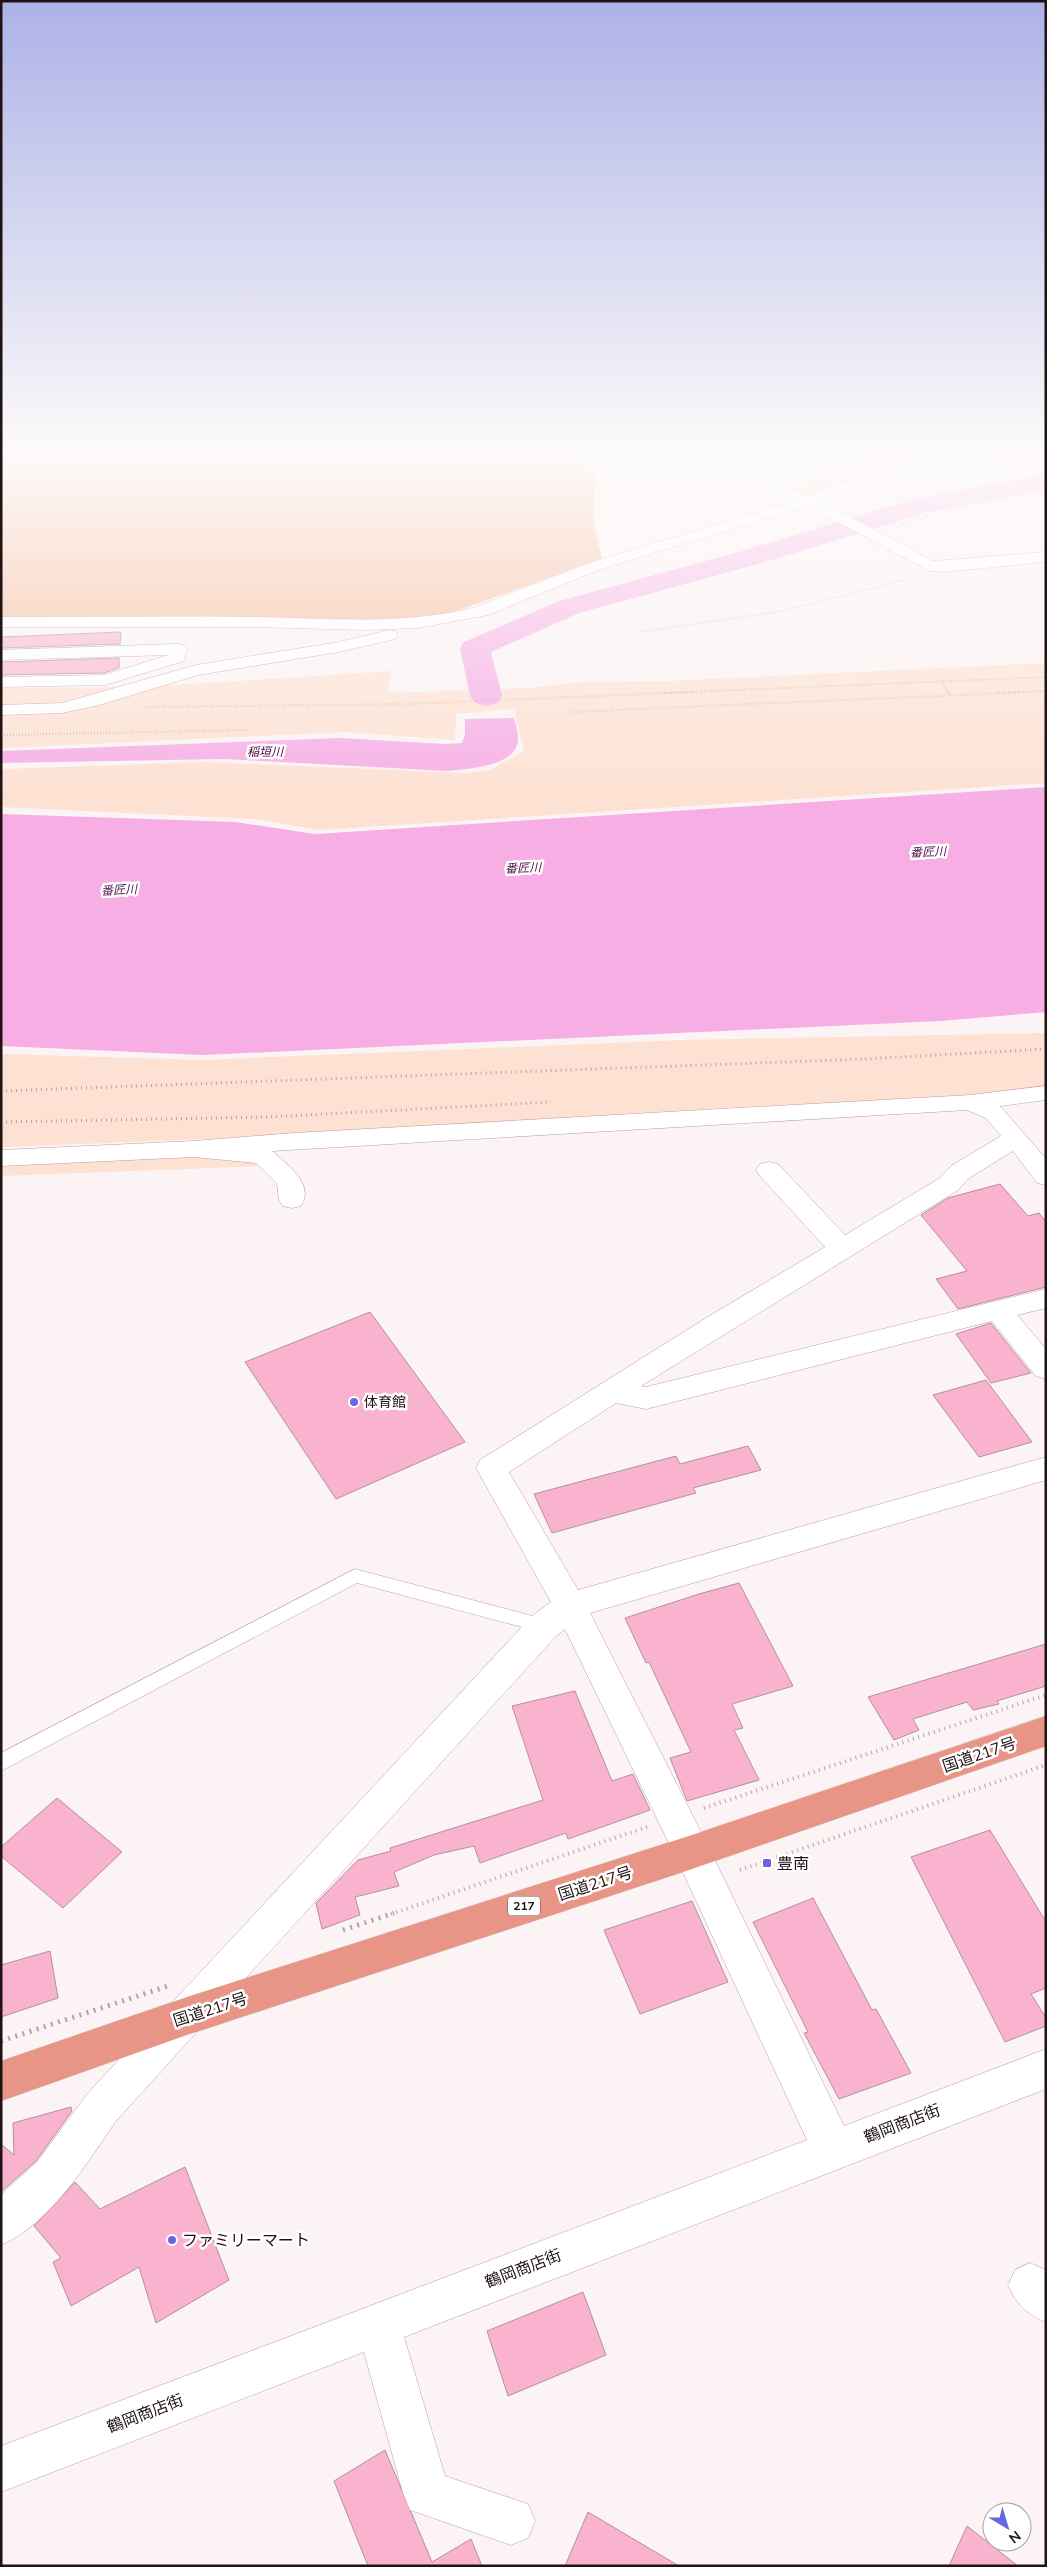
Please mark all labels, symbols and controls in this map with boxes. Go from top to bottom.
water label: 稲垣川 [247,744,285,760]
water label: 番匠川 [910,843,948,861]
water label: 番匠川 [505,859,543,877]
water label: 番匠川 [101,881,139,899]
place label: 体育館 [364,1393,406,1412]
marker: 体育館 [348,1396,360,1408]
street label: 国道217号 [939,1732,1019,1778]
place label: 豊南 [777,1853,809,1875]
marker: 豊南 [761,1857,773,1869]
street label: 国道217号 [555,1862,635,1906]
road number: 217 [508,1896,540,1915]
street label: 国道217号 [170,1988,250,2032]
street label: 鶴岡商店街 [861,2099,944,2149]
place label: ファミリーマート [182,2230,310,2252]
marker: ファミリーマート [166,2234,178,2246]
street label: 鶴岡商店街 [482,2244,565,2294]
street label: 鶴岡商店街 [104,2389,187,2439]
north arrow [982,2502,1032,2552]
text: N [1005,2526,1025,2548]

